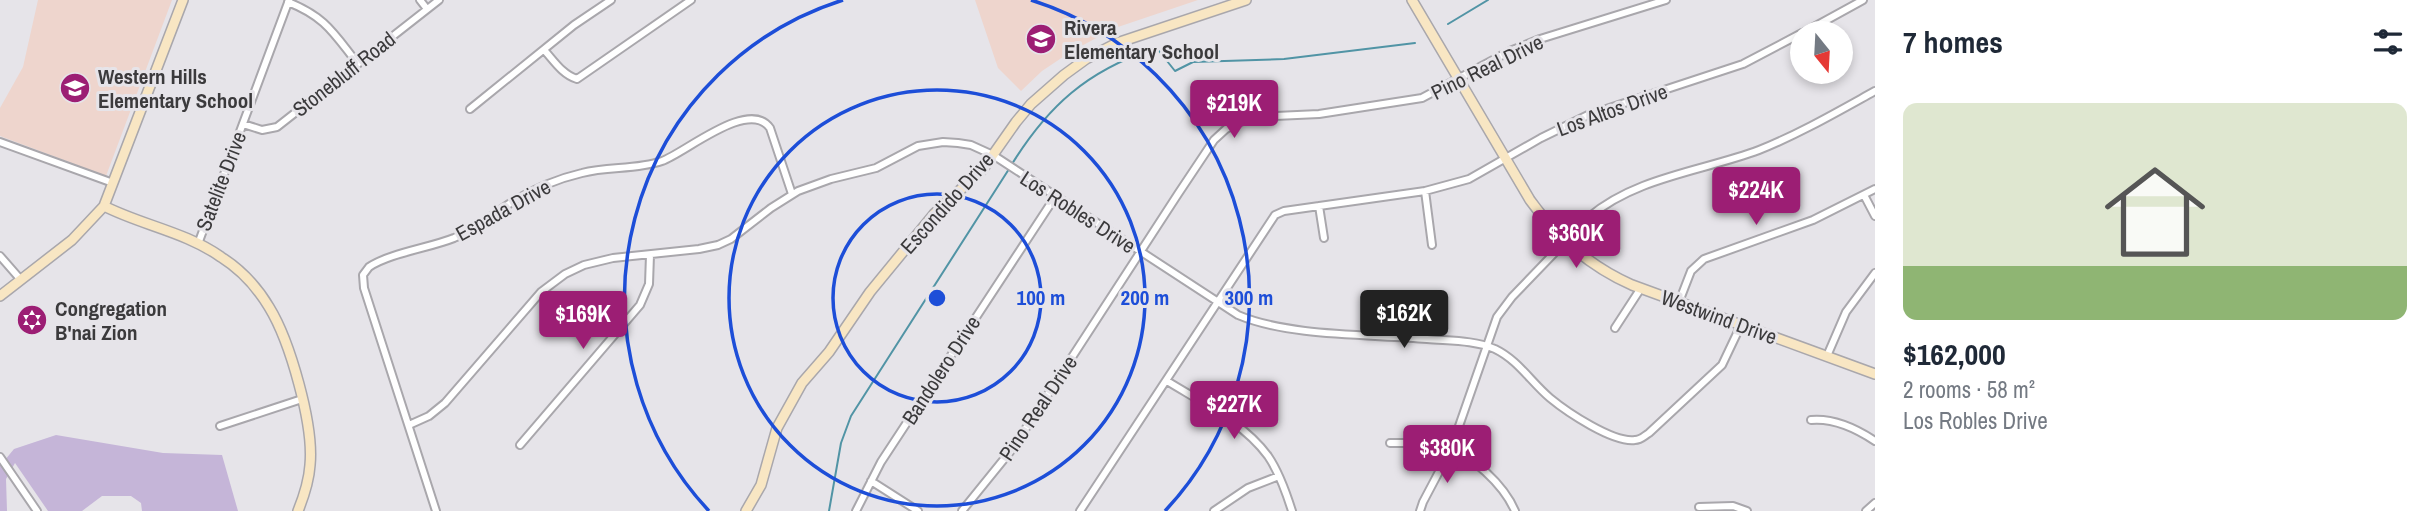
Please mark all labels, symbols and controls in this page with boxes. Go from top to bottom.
place label: Rivera Elementary School [1064,13,1219,66]
north arrow [1790,21,1853,84]
map controls [1790,21,1853,84]
school or university icon: Rivera Elementary School [1024,22,1058,56]
text: 7 homes [1903,22,2003,62]
icon: filters [2369,23,2407,61]
street label: Stonebluff Road [287,25,401,123]
street label: Pino Real Drive [1426,27,1548,107]
place label: Western Hills Elementary School [98,62,253,115]
school or university icon: Western Hills Elementary School [58,71,92,105]
street label: Los Altos Drive [1553,77,1671,143]
pin: $219K [1185,80,1283,140]
text: $219K [1206,87,1262,118]
street label: Satelite Drive [189,127,253,235]
street label: Escondido Drive [894,146,1000,260]
icon: home [2092,149,2218,275]
street label: Los Robles Drive [1015,164,1141,260]
pin: $224K [1707,168,1805,227]
street label: Espada Drive [450,172,556,248]
text: $224K [1728,174,1784,205]
pin: $360K [1527,210,1625,270]
text: $360K [1548,217,1604,248]
text: 100 m [1017,283,1065,312]
text: 200 m [1121,283,1169,312]
text: 300 m [1225,283,1273,312]
street label: Westwind Drive [1657,283,1781,351]
centre of rings [925,286,949,310]
pin: $162K [1355,290,1453,350]
pin: $169K [534,292,632,351]
place label: Congregation B'nai Zion [55,294,167,347]
text: $162K [1376,297,1432,328]
text: $169K [555,298,611,329]
synagogue icon: Congregation B'nai Zion [15,303,49,337]
street label: Bandolero Drive [895,310,987,430]
text: $162,000 [1903,334,2006,374]
street label: Pino Real Drive [992,350,1084,466]
text: 2 rooms · 58 m² [1903,374,2035,405]
pin: $227K [1185,382,1283,441]
text: $227K [1206,388,1262,419]
text: Los Robles Drive [1903,405,2048,436]
pin: $380K [1398,426,1496,485]
text: $380K [1419,432,1475,463]

